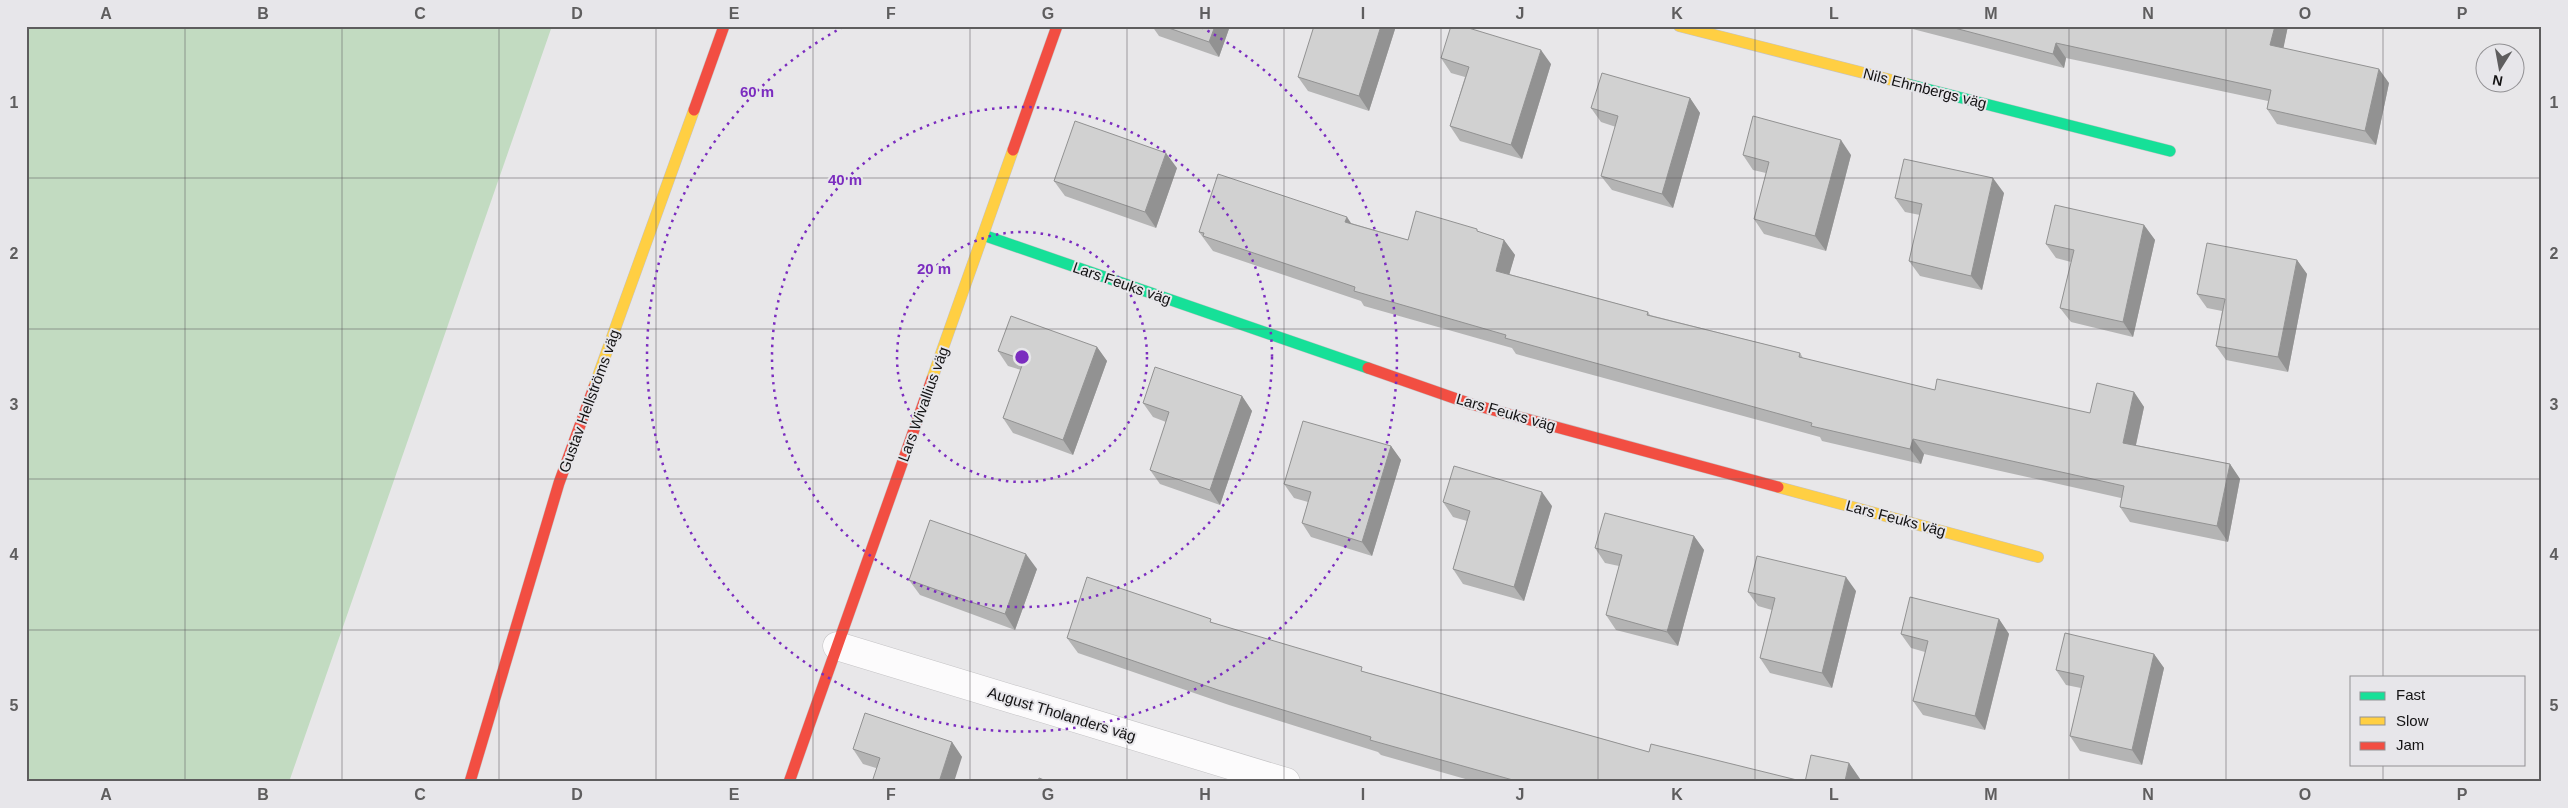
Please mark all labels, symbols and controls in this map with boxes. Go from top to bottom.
text: A [100,5,112,22]
text: B [257,5,269,22]
text: C [414,5,426,22]
text: D [571,5,583,22]
text: E [729,5,740,22]
text: F [886,5,896,22]
text: G [1042,5,1054,22]
text: H [1199,5,1211,22]
text: I [1361,5,1365,22]
text: J [1516,5,1524,22]
text: K [1671,5,1683,22]
text: L [1829,5,1839,22]
text: M [1984,5,1998,22]
text: N [2142,5,2154,22]
text: O [2299,5,2311,22]
text: P [2457,5,2468,22]
north arrow [2476,42,2526,92]
street label: Nils Ehrnbergs väg [1861,64,1989,112]
text: N [2491,72,2504,90]
text: 60 m [740,83,774,100]
text: 1 [10,94,19,111]
text: 1 [2550,94,2559,111]
text: 40 m [828,171,862,188]
text: 2 [10,245,19,262]
text: 2 [2550,245,2559,262]
street label: Lars Feuks väg [1071,258,1173,308]
text: 20 m [917,260,951,277]
street label: Gustav Hellströms väg [555,327,623,475]
street label: Lars Wivallius väg [894,344,952,464]
centre of rings [1013,348,1031,366]
street label: Lars Feuks väg [1454,390,1558,434]
text: 3 [10,396,19,413]
text: 3 [2550,396,2559,413]
street label: Lars Feuks väg [1844,497,1948,539]
text: 4 [10,546,19,563]
text: 4 [2550,546,2559,563]
legend [2350,676,2526,766]
street label: August Tholanders väg [986,683,1138,745]
text: Fast [2396,686,2426,703]
text: 5 [10,697,19,714]
text: 5 [2550,697,2559,714]
text: Slow [2396,712,2429,729]
text: Jam [2396,736,2424,753]
text: A [100,786,112,803]
text: B [257,786,269,803]
text: C [414,786,426,803]
text: D [571,786,583,803]
text: E [729,786,740,803]
text: F [886,786,896,803]
text: G [1042,786,1054,803]
text: H [1199,786,1211,803]
text: I [1361,786,1365,803]
text: J [1516,786,1524,803]
text: K [1671,786,1683,803]
text: L [1829,786,1839,803]
text: M [1984,786,1998,803]
text: N [2142,786,2154,803]
text: O [2299,786,2311,803]
text: P [2457,786,2468,803]

